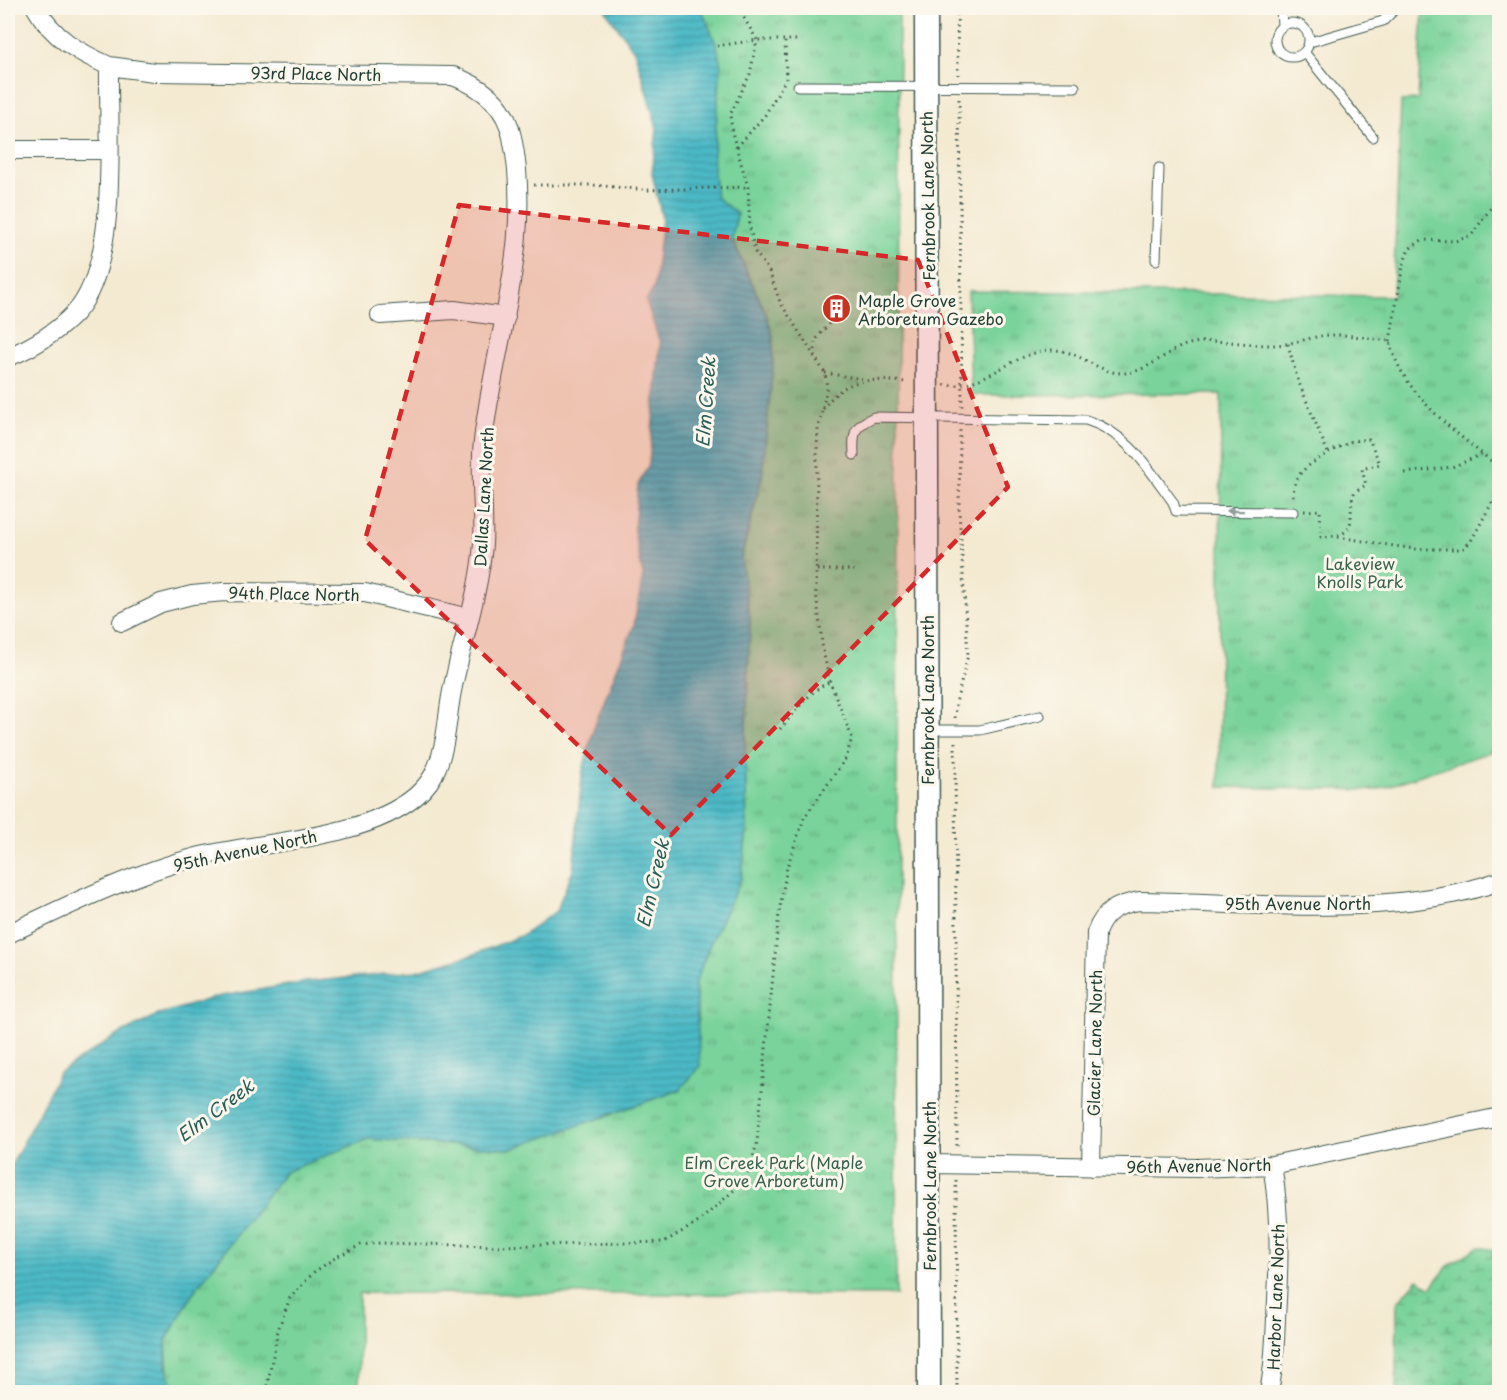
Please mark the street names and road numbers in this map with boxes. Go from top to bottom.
street label: 93rd Place North [250,60,382,86]
street label: Fernbrook Lane North [914,111,940,281]
street label: Dallas Lane North [467,426,499,568]
street label: 94th Place North [228,580,360,606]
street label: Fernbrook Lane North [915,615,939,785]
street label: 95th Avenue North [171,823,319,877]
street label: 95th Avenue North [1225,891,1371,915]
street label: Glacier Lane North [1081,969,1107,1117]
street label: Fernbrook Lane North [917,1101,941,1271]
street label: 96th Avenue North [1126,1152,1272,1178]
street label: Harbor Lane North [1260,1223,1290,1371]

